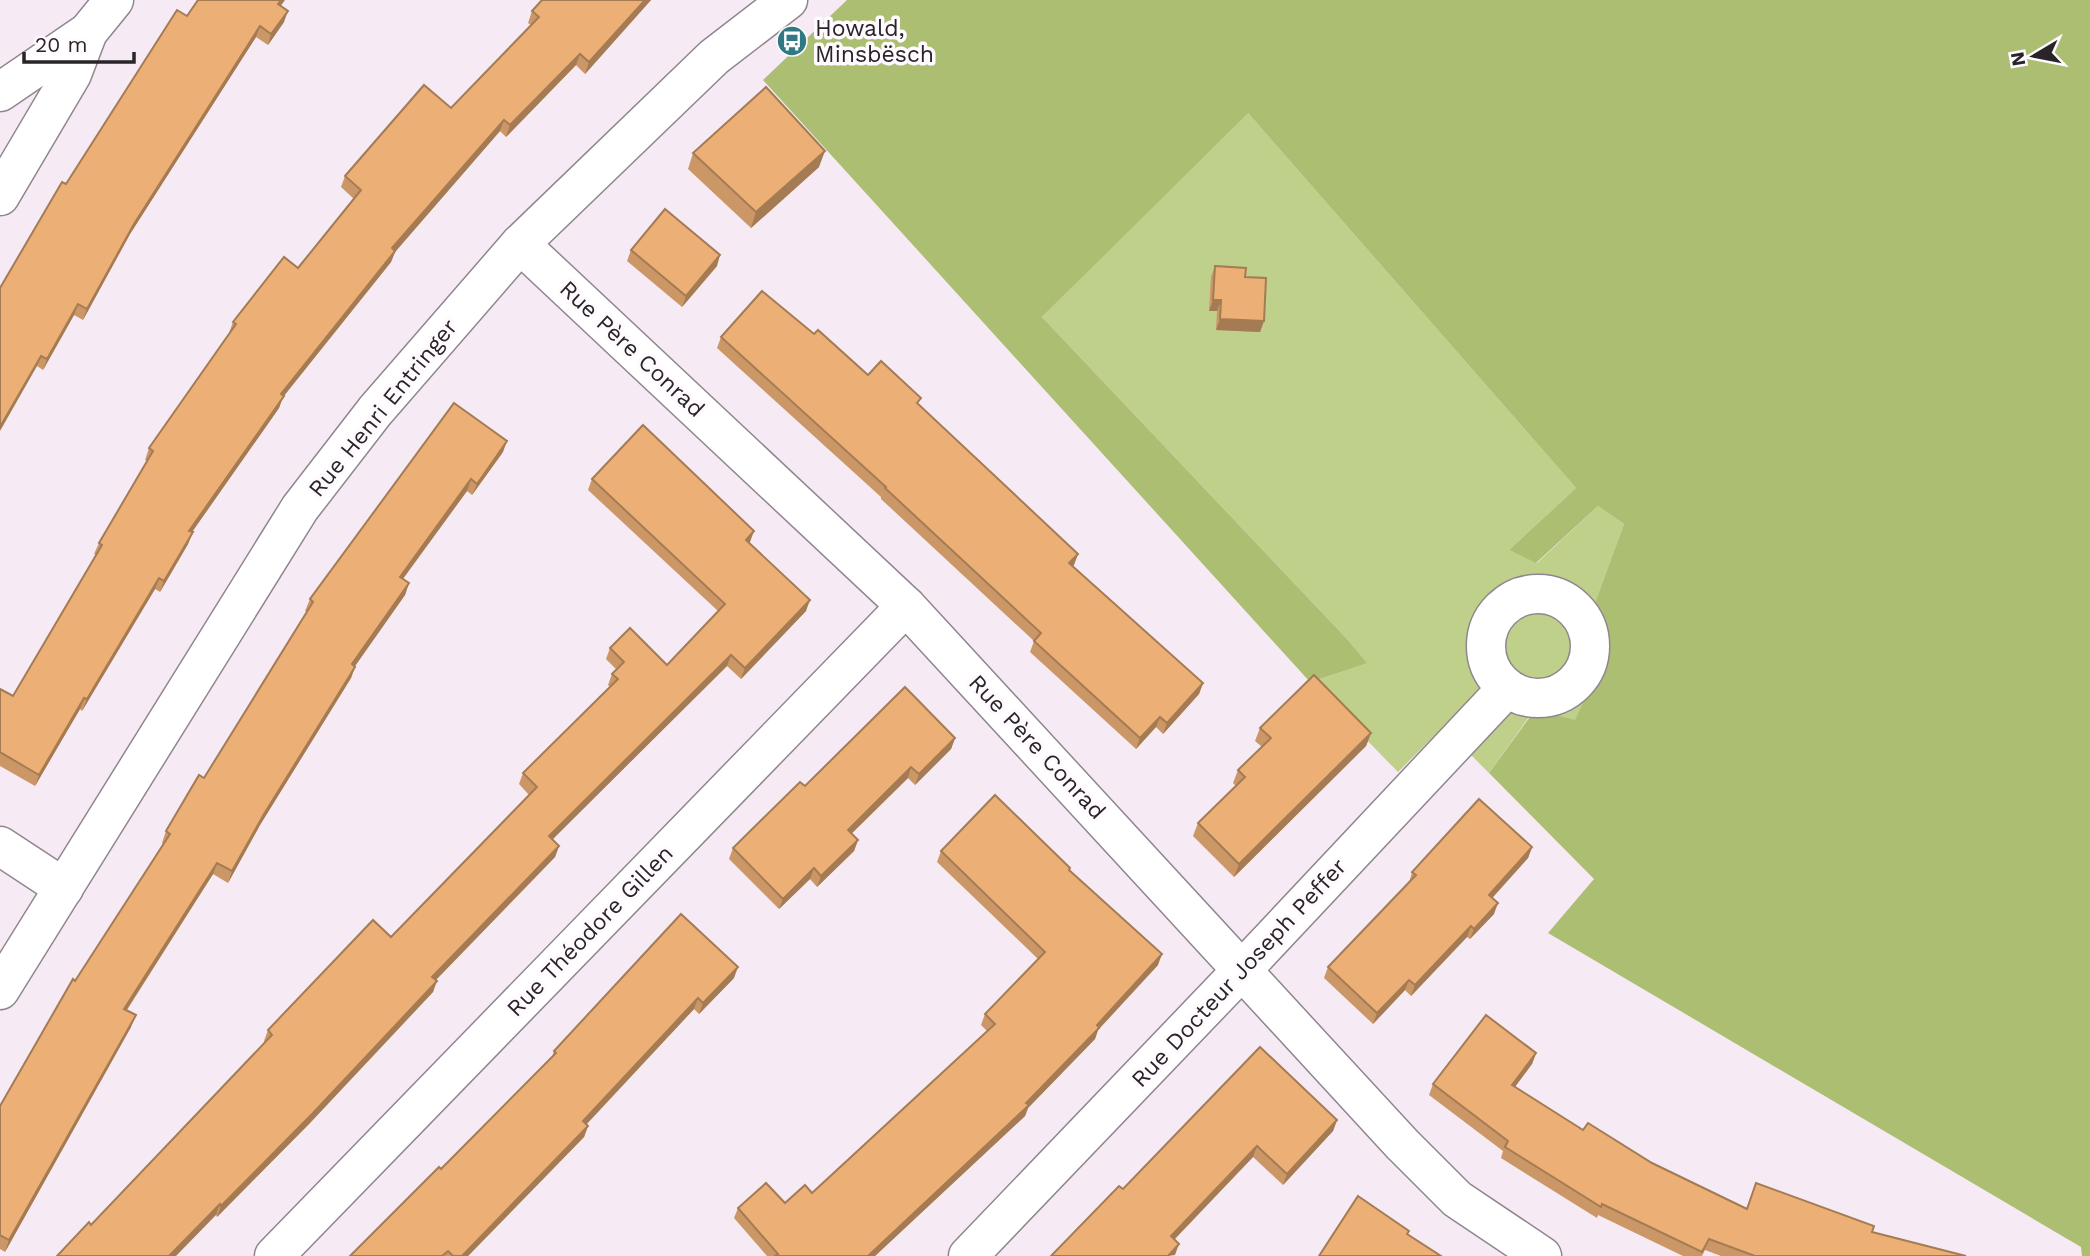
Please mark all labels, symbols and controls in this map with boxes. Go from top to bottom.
place label: Howald, Minsbësch [815,15,934,68]
scale bar [24,21,135,65]
north arrow [1999,21,2069,91]
bus stop icon: Howald, Minsbësch [775,24,809,58]
text: 20 m [35,32,87,57]
text: N [2005,50,2030,68]
street label: Rue Père Conrad [554,275,710,423]
street label: Rue Henri Entringer [303,314,463,502]
street label: Rue Père Conrad [963,669,1111,825]
street label: Rue Théodore Gillen [501,840,679,1022]
street label: Rue Docteur Joseph Peffer [1126,853,1352,1093]

